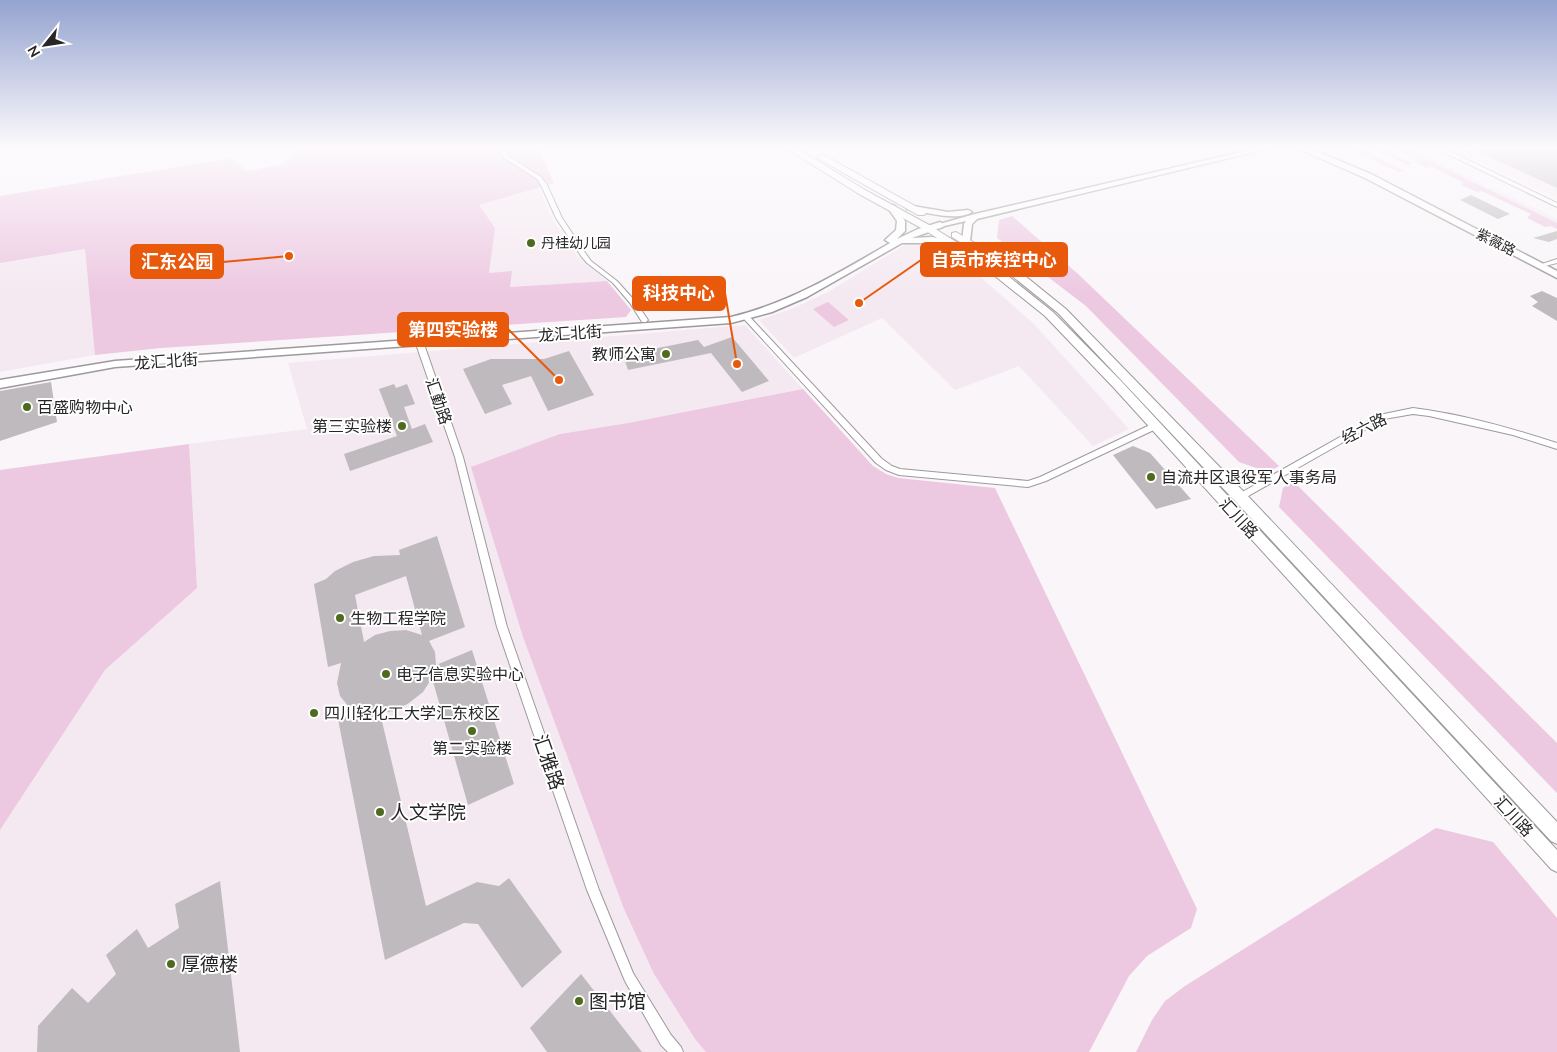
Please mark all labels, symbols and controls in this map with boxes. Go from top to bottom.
north arrow [20,20,70,70]
text: N [23,42,45,61]
street label: 紫薇路 [1473,224,1519,260]
place label: 丹桂幼儿园 [541,234,611,253]
marker: 丹桂幼儿园 [525,237,537,249]
callout: 自贡市疾控中心 [921,243,1067,276]
callout: 汇东公园 [131,245,223,278]
text: 自贡市疾控中心 [931,248,1057,272]
text: 汇东公园 [141,250,213,274]
callout: 科技中心 [633,277,725,310]
text: 科技中心 [643,281,715,305]
callout: 第四实验楼 [398,313,508,346]
text: 第四实验楼 [408,318,498,342]
street label: 龙汇北街 [537,321,603,347]
place label: 教师公寓 [592,344,656,366]
marker: 教师公寓 [660,348,672,360]
street label: 龙汇北街 [133,349,199,375]
street label: 汇勤路 [420,375,456,428]
place label: 百盛购物中心 [37,397,133,419]
marker: 百盛购物中心 [21,401,33,413]
street label: 经六路 [1338,408,1391,450]
place label: 第三实验楼 [312,416,392,438]
marker: 第三实验楼 [396,420,408,432]
place label: 自流井区退役军人事务局 [1161,467,1337,489]
marker: 自流井区退役军人事务局 [1145,471,1157,483]
street label: 汇川路 [1214,494,1263,544]
place label: 生物工程学院 [350,608,446,630]
marker: 生物工程学院 [334,612,346,624]
place label: 电子信息实验中心 [396,664,524,686]
marker: 电子信息实验中心 [380,668,392,680]
place label: 四川轻化工大学汇东校区 [324,703,500,725]
marker: 四川轻化工大学汇东校区 [308,707,320,719]
marker: 第二实验楼 [466,725,478,737]
street label: 汇雅路 [526,731,570,794]
place label: 第二实验楼 [432,738,512,760]
street label: 汇川路 [1489,792,1538,842]
place label: 人文学院 [390,800,466,826]
marker: 人文学院 [374,806,386,818]
place label: 厚德楼 [181,952,238,978]
marker: 厚德楼 [165,958,177,970]
place label: 图书馆 [589,989,646,1015]
marker: 图书馆 [573,995,585,1007]

